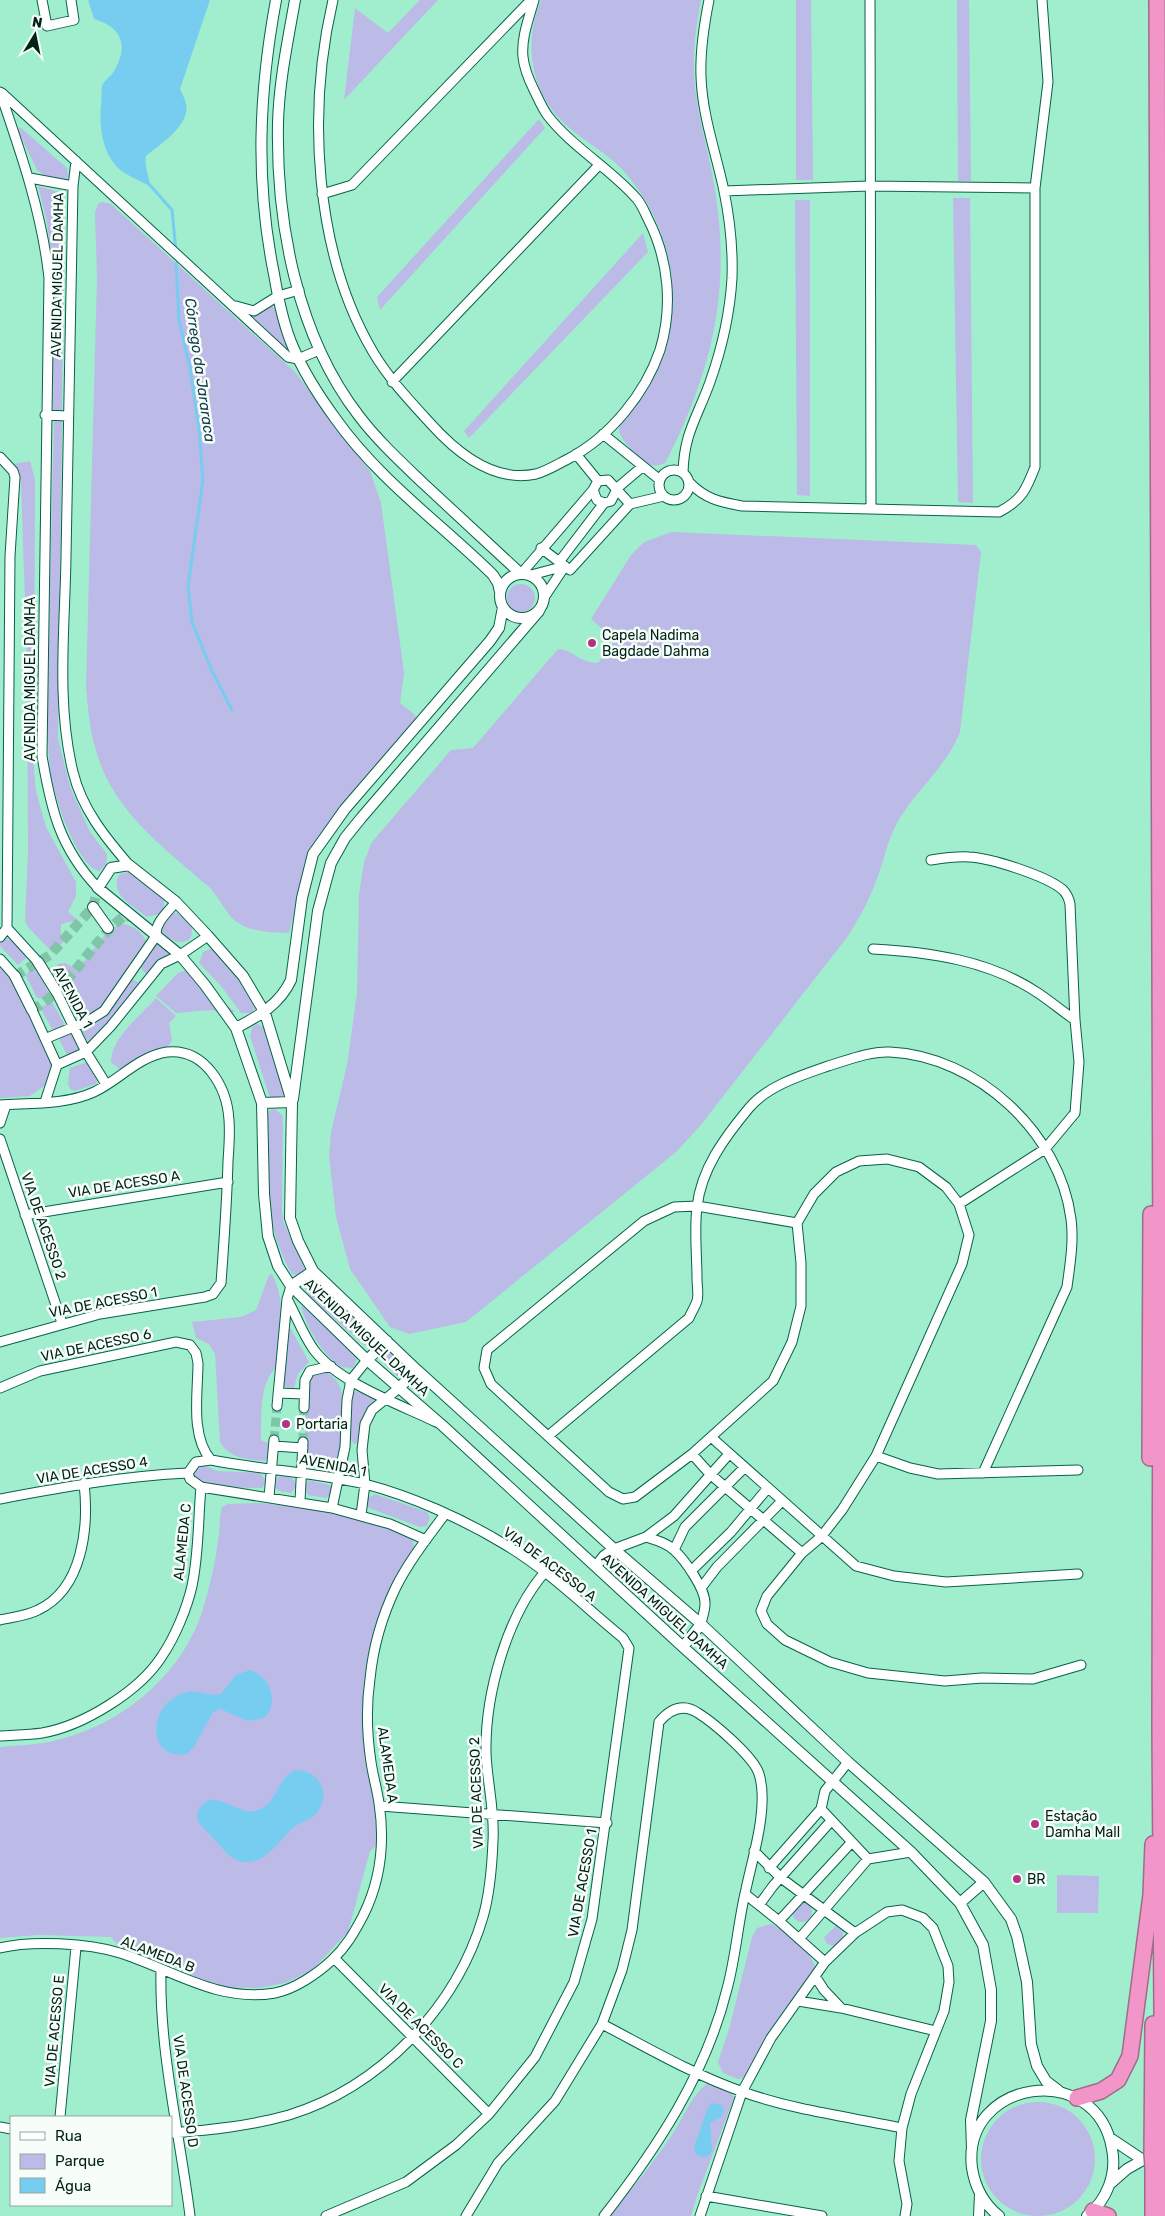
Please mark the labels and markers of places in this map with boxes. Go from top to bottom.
place label: Capela Nadima Bagdade Dahma [602,627,709,660]
marker: Capela Nadima Bagdade Dahma [586,637,598,649]
place label: Portaria [296,1416,348,1433]
marker: Portaria [280,1418,292,1430]
place label: Estação Damha Mall [1045,1808,1120,1841]
marker: Estação Damha Mall [1029,1818,1041,1830]
place label: BR [1027,1871,1046,1888]
marker: BR [1011,1873,1023,1885]

